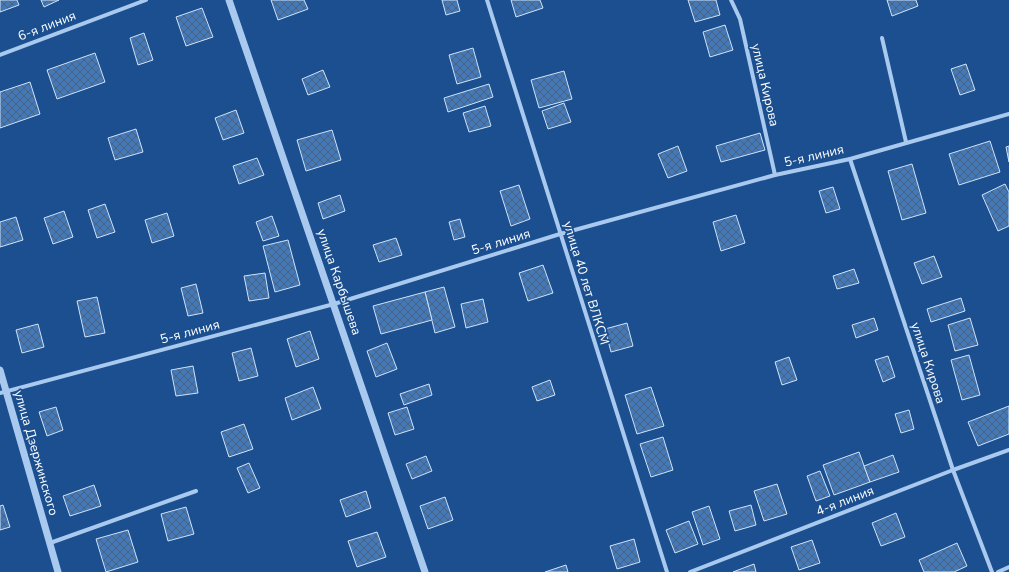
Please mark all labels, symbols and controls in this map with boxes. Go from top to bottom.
street label: 6-я линия [15,7,79,45]
street label: улица Кирова [747,42,783,128]
street label: 5-я линия [782,140,846,172]
street label: улица 40 лет ВЛКСМ [559,219,613,347]
street label: 5-я линия [469,224,533,260]
street label: улица Карбышева [312,227,366,337]
street label: 5-я линия [158,315,222,349]
street label: улица Кирова [906,320,950,406]
street label: улица Дзержинского [9,388,63,518]
street label: 4-я линия [813,482,877,520]

